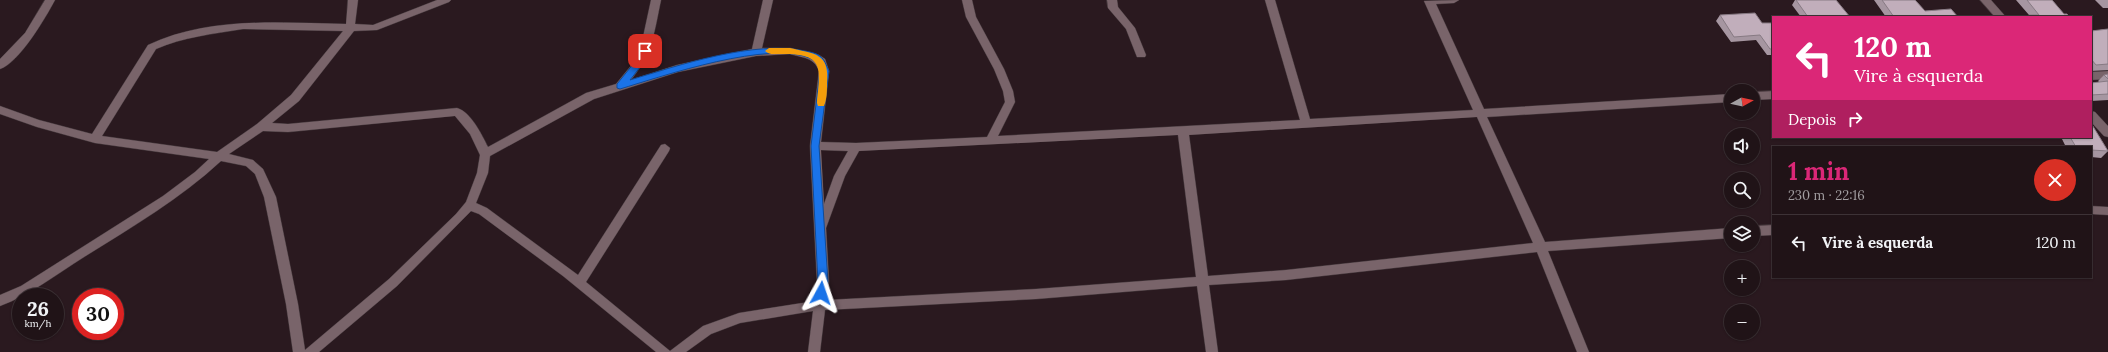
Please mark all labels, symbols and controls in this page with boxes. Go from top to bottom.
text: 120 m [1854,29,1931,65]
icon: left [1788,32,1840,84]
pin [628,34,662,68]
icon: arrive [634,40,656,62]
text: Vire à esquerda [1854,64,1983,87]
north arrow [1724,84,1760,120]
map controls [1724,84,1760,340]
icon: right [1844,108,1866,130]
text: Depois [1788,110,1836,129]
button: sound [1724,128,1760,164]
text: 1 min [1788,156,1849,187]
button: close [2034,159,2076,201]
button: search [1724,172,1760,208]
text: 230 m · 22:16 [1788,187,1865,204]
button: layers [1724,216,1760,252]
icon: left [1788,232,1810,254]
text: Vire à esquerda [1822,233,1933,252]
text: 120 m [2036,233,2076,252]
button: + [1724,260,1760,296]
position arrow [800,272,842,314]
speed limit sign: 30 [72,288,124,340]
text: 26 [27,296,49,321]
button: − [1724,304,1760,340]
text: km/h [24,317,52,330]

